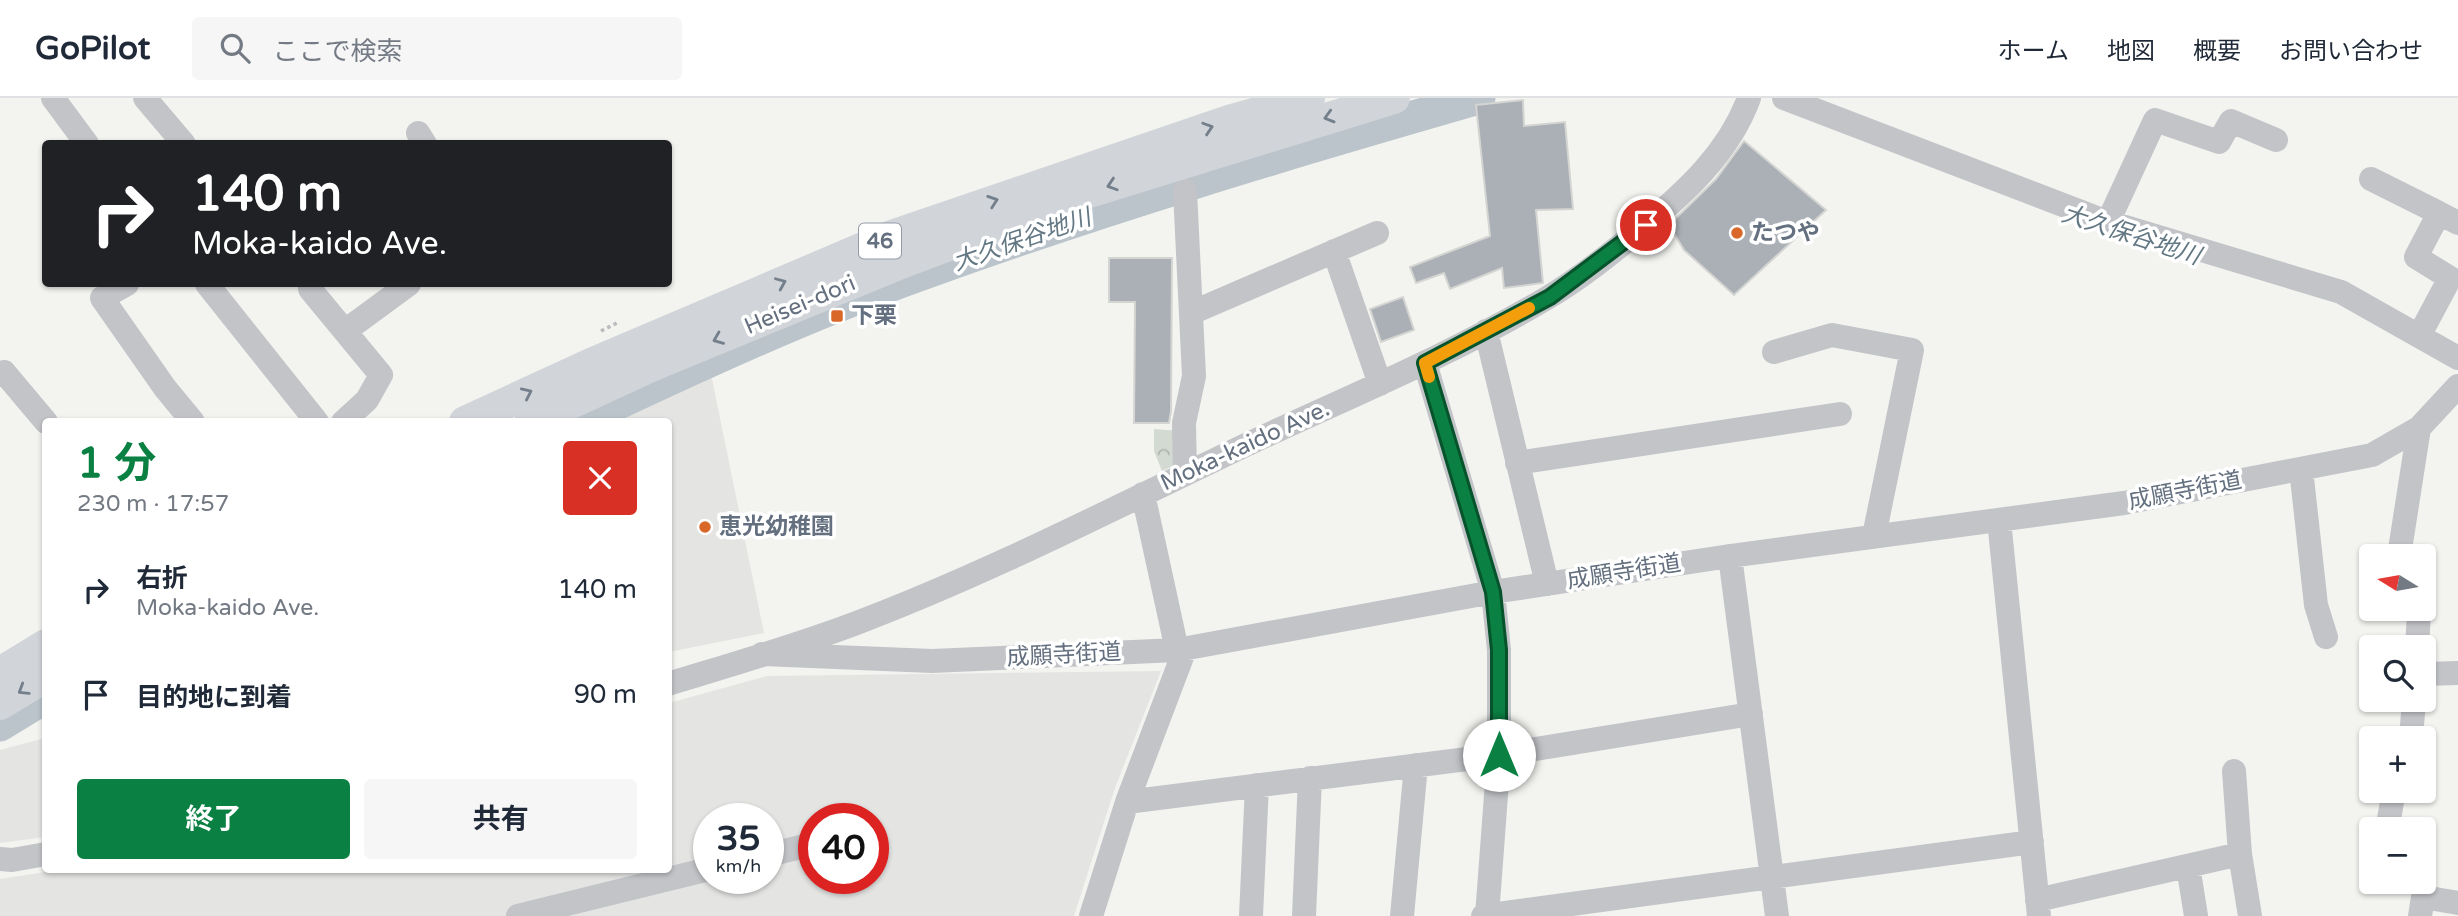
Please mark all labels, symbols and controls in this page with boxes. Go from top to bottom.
search box [192,17,682,80]
text: GoPilot [35,29,150,68]
icon: search [216,29,254,67]
text: ここで検索 [272,36,402,67]
text: ホーム [1998,37,2069,66]
text: 地図 [2107,37,2155,66]
text: 概要 [2193,37,2241,66]
text: お問い合わせ [2279,37,2423,66]
one-way arrow [1323,109,1335,123]
one-way arrow [1202,122,1214,136]
text: 140 m [192,165,342,224]
icon: right [77,168,168,259]
one-way arrow [1106,177,1118,191]
one-way arrow [986,195,998,209]
pin [1616,195,1676,255]
water label: 大久保谷地川 [2058,199,2207,272]
water label: 大久保谷地川 [949,202,1098,277]
icon: arrive [1627,206,1665,244]
place label: たつや [1751,219,1820,247]
road number: 46 [859,223,901,258]
text: Moka-kaido Ave. [192,225,447,263]
marker: たつや [1729,225,1745,241]
street label: Heisei-dori [740,269,860,341]
one-way arrow [773,277,786,291]
place label: 下栗 [851,302,897,330]
marker: 下栗 [829,308,845,324]
one-way arrow [712,331,724,345]
one-way arrow [520,387,532,401]
street label: Moka-kaido Ave. [1156,395,1334,497]
text: 1 分 [77,438,156,489]
button: close [563,441,637,515]
street label: 成願寺街道 [2126,466,2244,516]
text: 230 m · 17:57 [77,490,229,518]
place label: 恵光幼稚園 [719,513,834,541]
marker: 恵光幼稚園 [697,519,713,535]
north arrow [2359,544,2436,621]
map controls [2359,544,2436,894]
street label: 成願寺街道 [1565,549,1683,595]
text: 右折 [136,563,188,594]
icon: right [77,571,115,609]
text: 140 m [557,574,637,605]
text: Moka-kaido Ave. [136,594,319,622]
button: search [2359,635,2436,712]
street label: 成願寺街道 [1006,638,1122,672]
icon: arrive [77,676,115,714]
text: 90 m [574,679,637,710]
one-way arrow [17,682,30,695]
text: 目的地に到着 [136,682,292,713]
position arrow [1462,718,1536,792]
button: + [2359,726,2436,803]
button: 終了 [77,779,350,859]
button: 共有 [364,779,637,859]
speed limit sign: 40 [798,803,889,894]
button: − [2359,817,2436,894]
text: 35 [717,818,760,860]
text: km/h [716,855,761,877]

